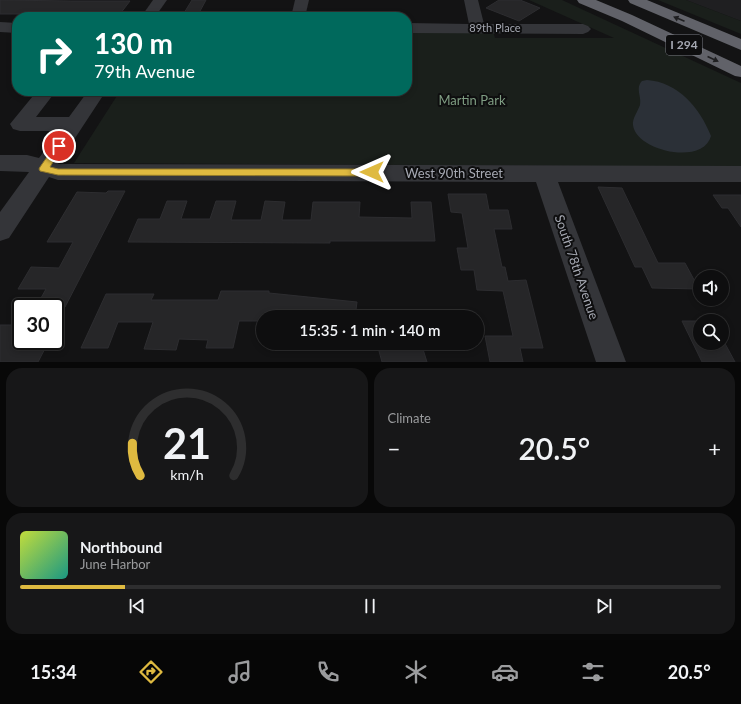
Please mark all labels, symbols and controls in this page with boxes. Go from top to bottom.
one-way arrow [673,15,685,21]
street label: 89th Place [469,21,521,34]
text: 130 m [94,26,173,60]
icon: right [28,28,80,80]
road number: I 294 [666,35,702,55]
one-way arrow [707,56,719,62]
text: 79th Avenue [94,60,195,82]
park label: Martin Park [438,92,506,108]
pin [42,129,76,163]
icon: arrive [48,135,70,157]
position arrow [351,151,393,193]
street label: West 90th Street [405,165,503,181]
street label: South 78th Avenue [552,212,602,322]
map controls [693,270,729,350]
button: sound [693,270,729,306]
speed limit sign: 30 [12,298,64,350]
button: search [693,314,729,350]
text: 15:35 · 1 min · 140 m [300,321,440,339]
text: Climate [388,410,431,426]
text: 21 [163,417,211,467]
text: 20.5° [518,430,590,466]
text: − [388,435,400,462]
text: + [708,435,721,462]
text: km/h [170,465,203,482]
text: Northbound [80,538,162,556]
text: June Harbor [80,556,150,572]
icon: previous [126,595,148,617]
icon: pause [359,595,381,617]
icon: next [593,595,615,617]
icon: directions [137,658,165,686]
icon: music [226,658,254,686]
icon: phone [314,658,342,686]
icon: climate [402,658,430,686]
icon: car [491,658,519,686]
icon: filters [579,658,607,686]
text: 15:34 [30,661,77,683]
text: 20.5° [668,661,711,683]

